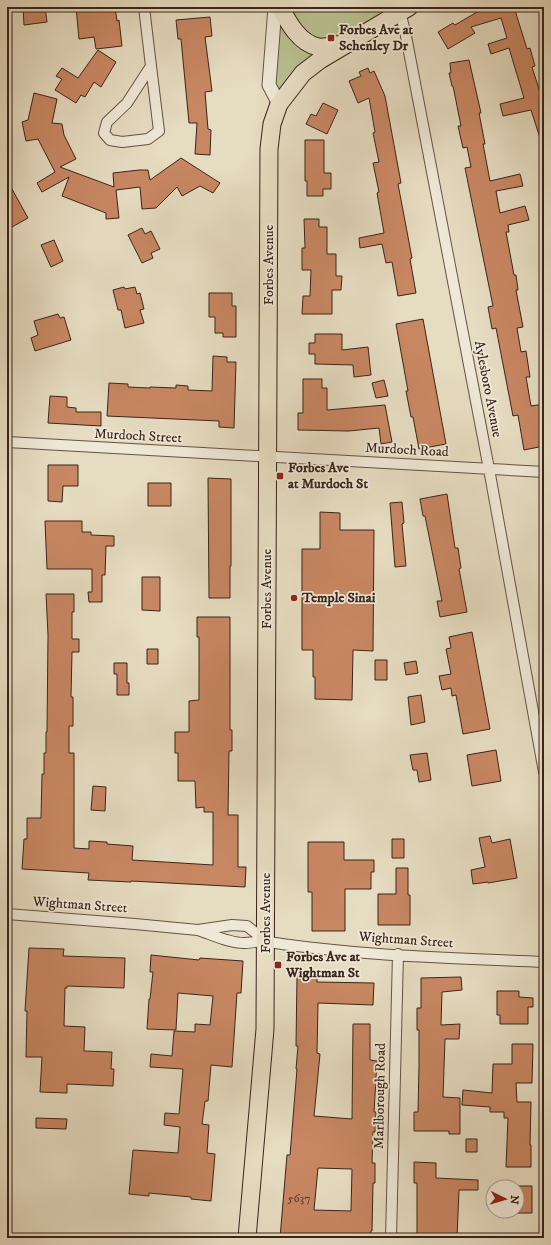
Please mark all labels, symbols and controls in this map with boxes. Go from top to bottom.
place label: Forbes Ave at Schenley Dr [339,21,414,55]
marker: Forbes Ave at Schenley Dr [326,33,336,43]
street label: Forbes Avenue [260,225,278,305]
street label: Aylesboro Avenue [470,339,506,439]
street label: Murdoch Street [94,425,183,447]
street label: Murdoch Road [365,439,449,461]
place label: Forbes Ave at Murdoch St [288,459,368,493]
marker: Forbes Ave at Murdoch St [275,471,285,481]
street label: Forbes Avenue [258,549,276,629]
place label: Temple Sinai [301,589,376,607]
marker: Temple Sinai [289,593,299,603]
street label: Forbes Avenue [257,873,275,953]
street label: Wightman Street [31,893,128,917]
street label: Wightman Street [357,928,454,952]
place label: Forbes Ave at Wightman St [285,948,361,982]
marker: Forbes Ave at Wightman St [273,960,283,970]
street label: Marlborough Road [370,1043,390,1149]
north arrow [485,1179,525,1219]
house number: 5637 [287,1191,311,1206]
text: N [507,1195,521,1205]

